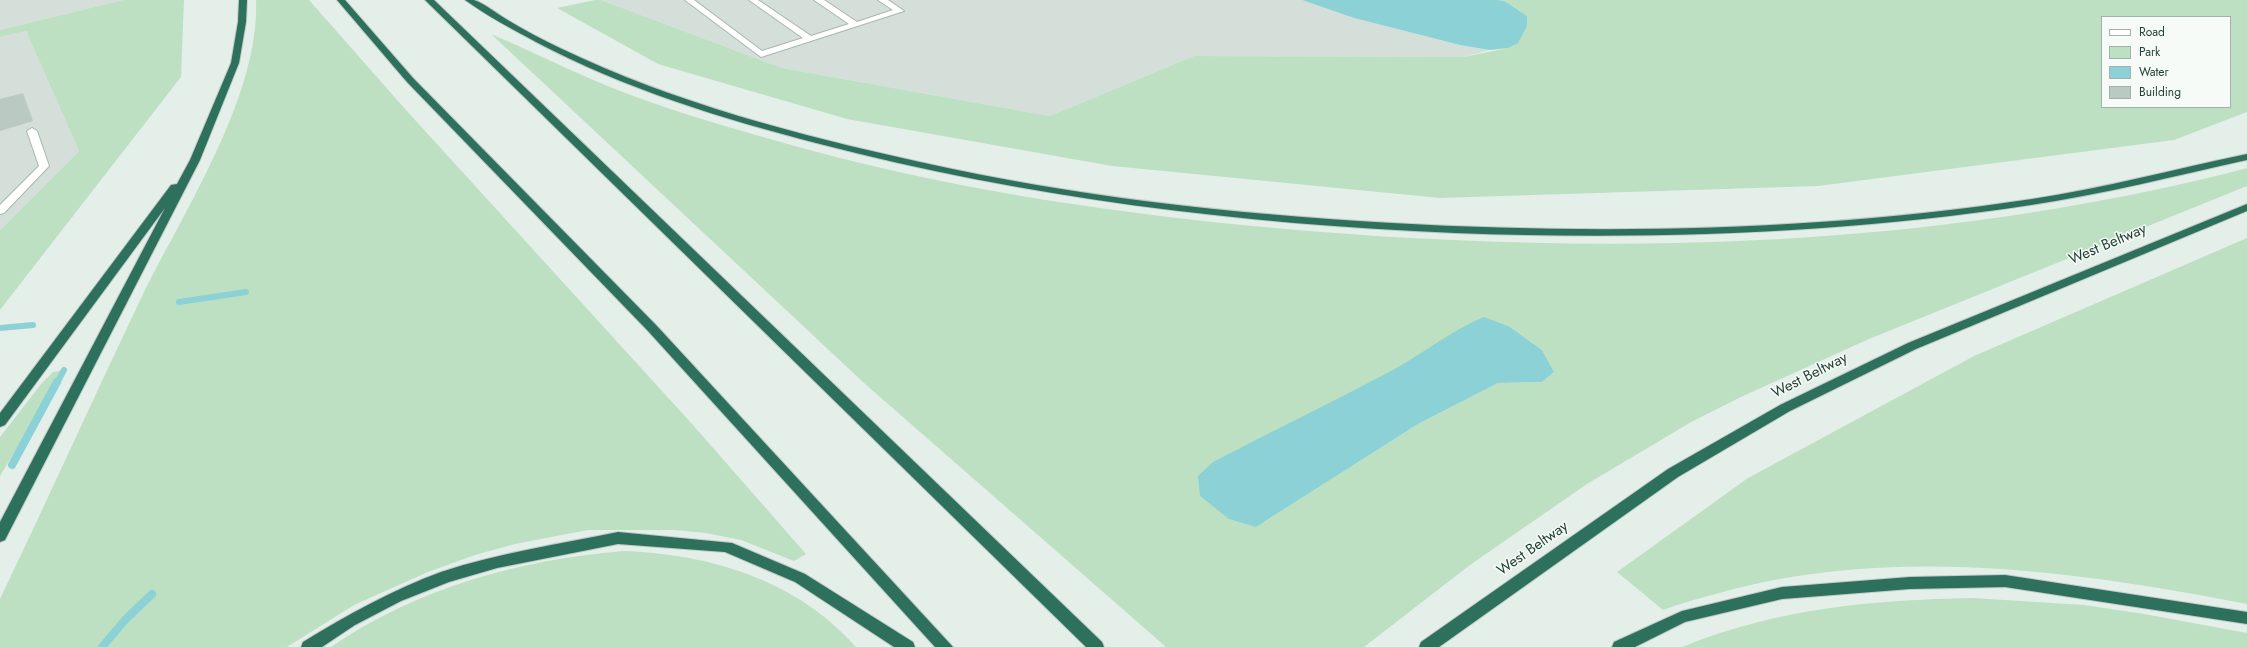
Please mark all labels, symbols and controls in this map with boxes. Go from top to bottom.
legend [2101,16,2231,108]
text: Road [2139,23,2165,41]
text: Park [2139,43,2160,61]
text: Water [2139,63,2169,81]
text: Building [2139,83,2181,101]
street label: West Beltway [2066,221,2150,269]
street label: West Beltway [1769,349,1851,403]
street label: West Beltway [1494,518,1572,580]

